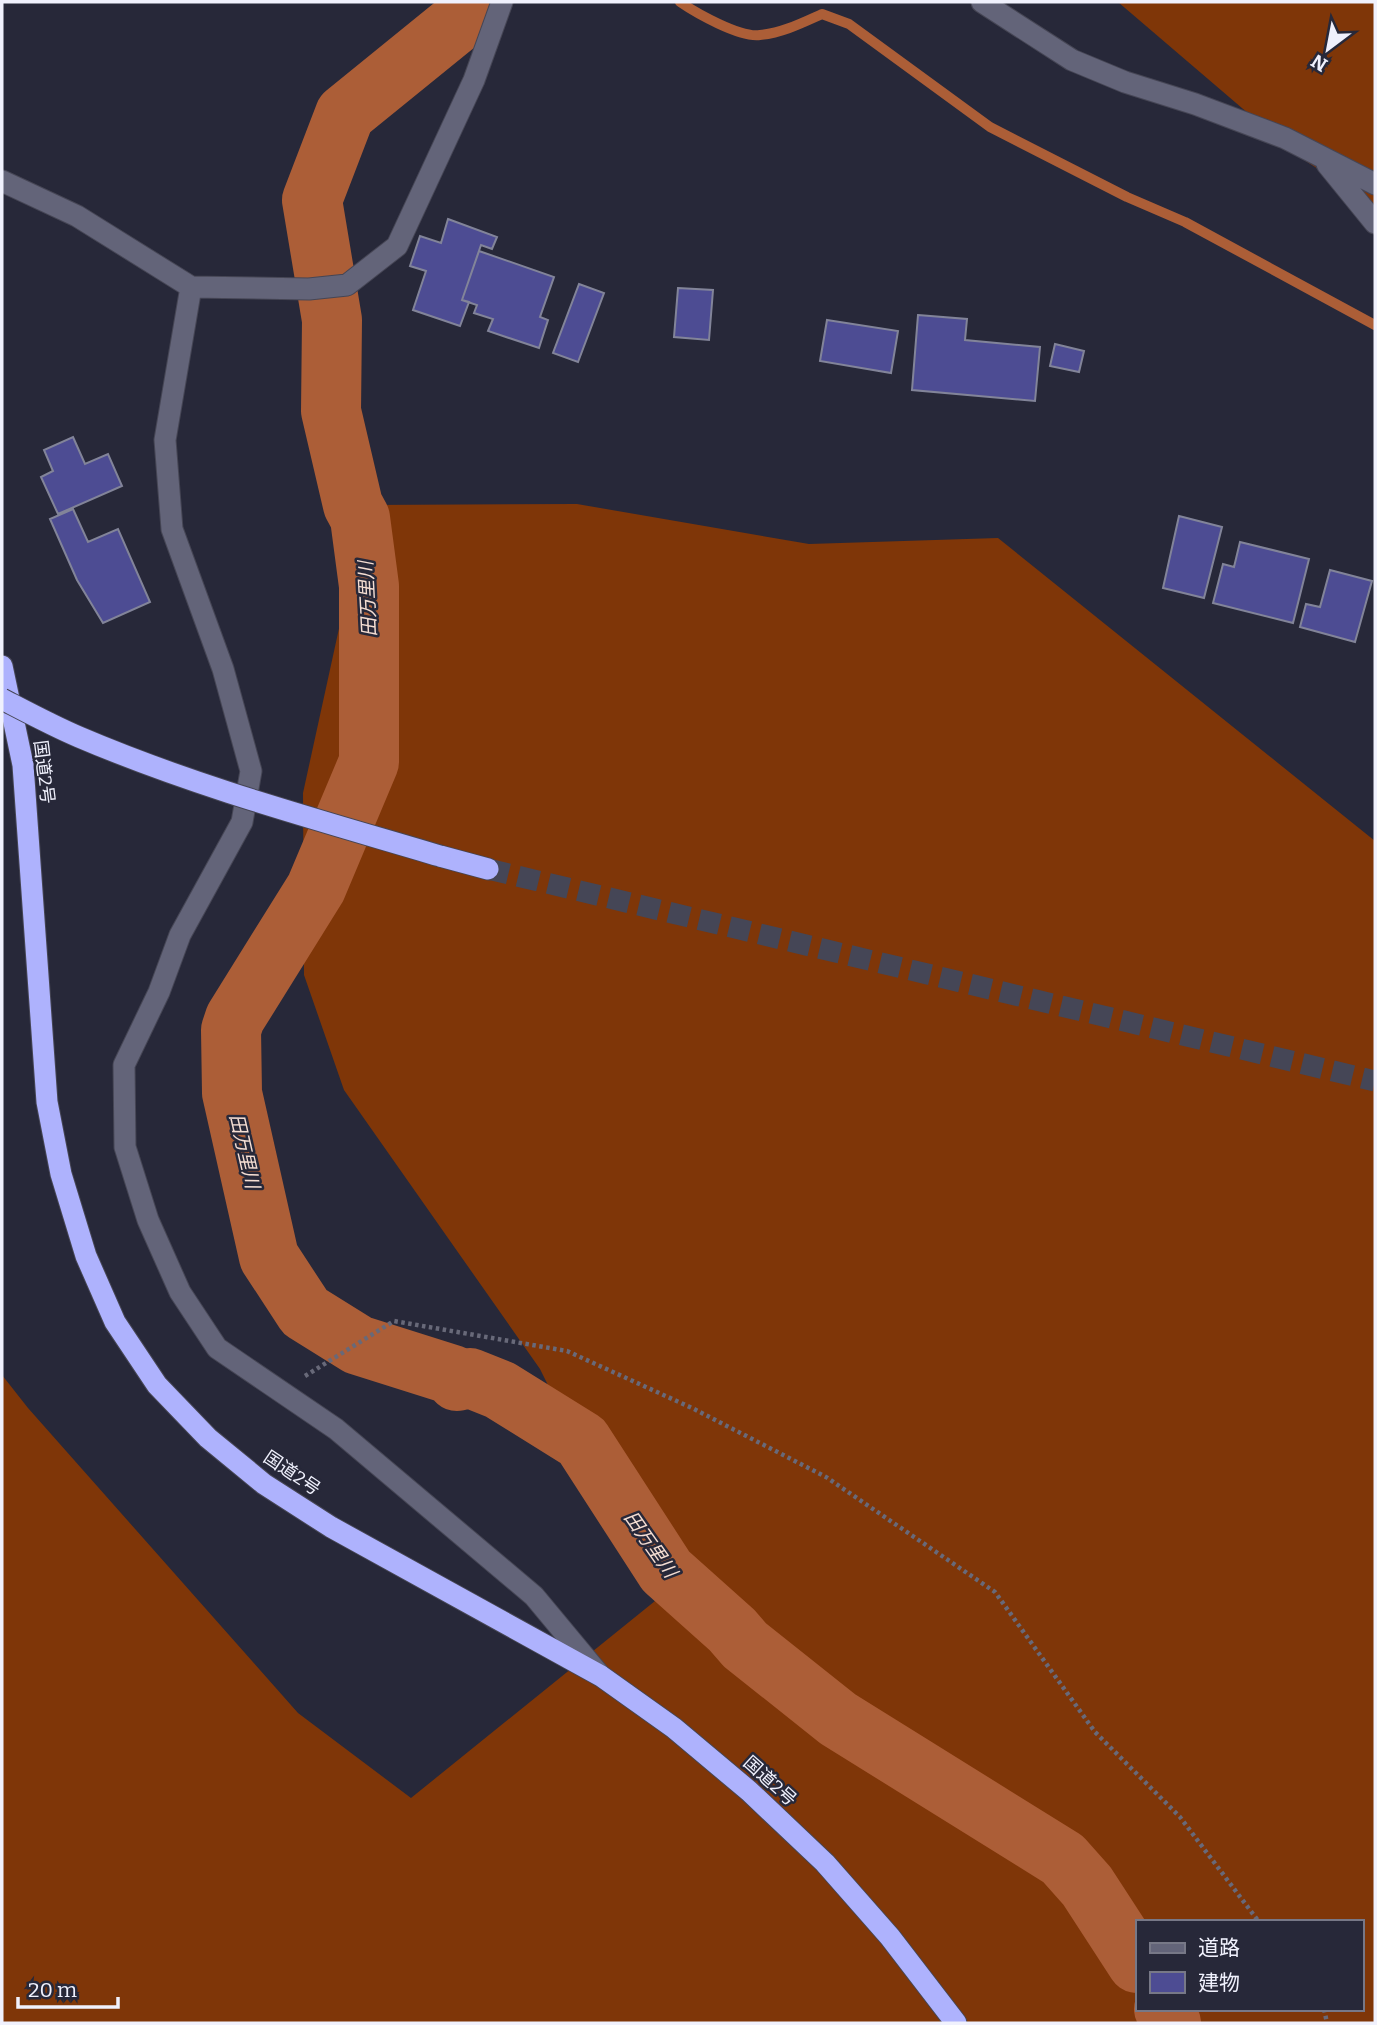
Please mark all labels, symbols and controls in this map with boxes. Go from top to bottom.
north arrow [1293,14,1363,84]
text: N [1307,49,1332,77]
water label: 田万里川 [354,558,381,638]
street label: 国道2号 [29,739,59,805]
water label: 田万里川 [225,1111,265,1193]
street label: 国道2号 [259,1446,325,1500]
water label: 田万里川 [619,1507,683,1584]
street label: 国道2号 [739,1751,801,1811]
legend [1136,1920,1363,2011]
text: 道路 [1198,1935,1240,1961]
scale bar [18,1966,117,2010]
text: 建物 [1198,1970,1240,1996]
text: 20 m [28,1977,77,2003]

